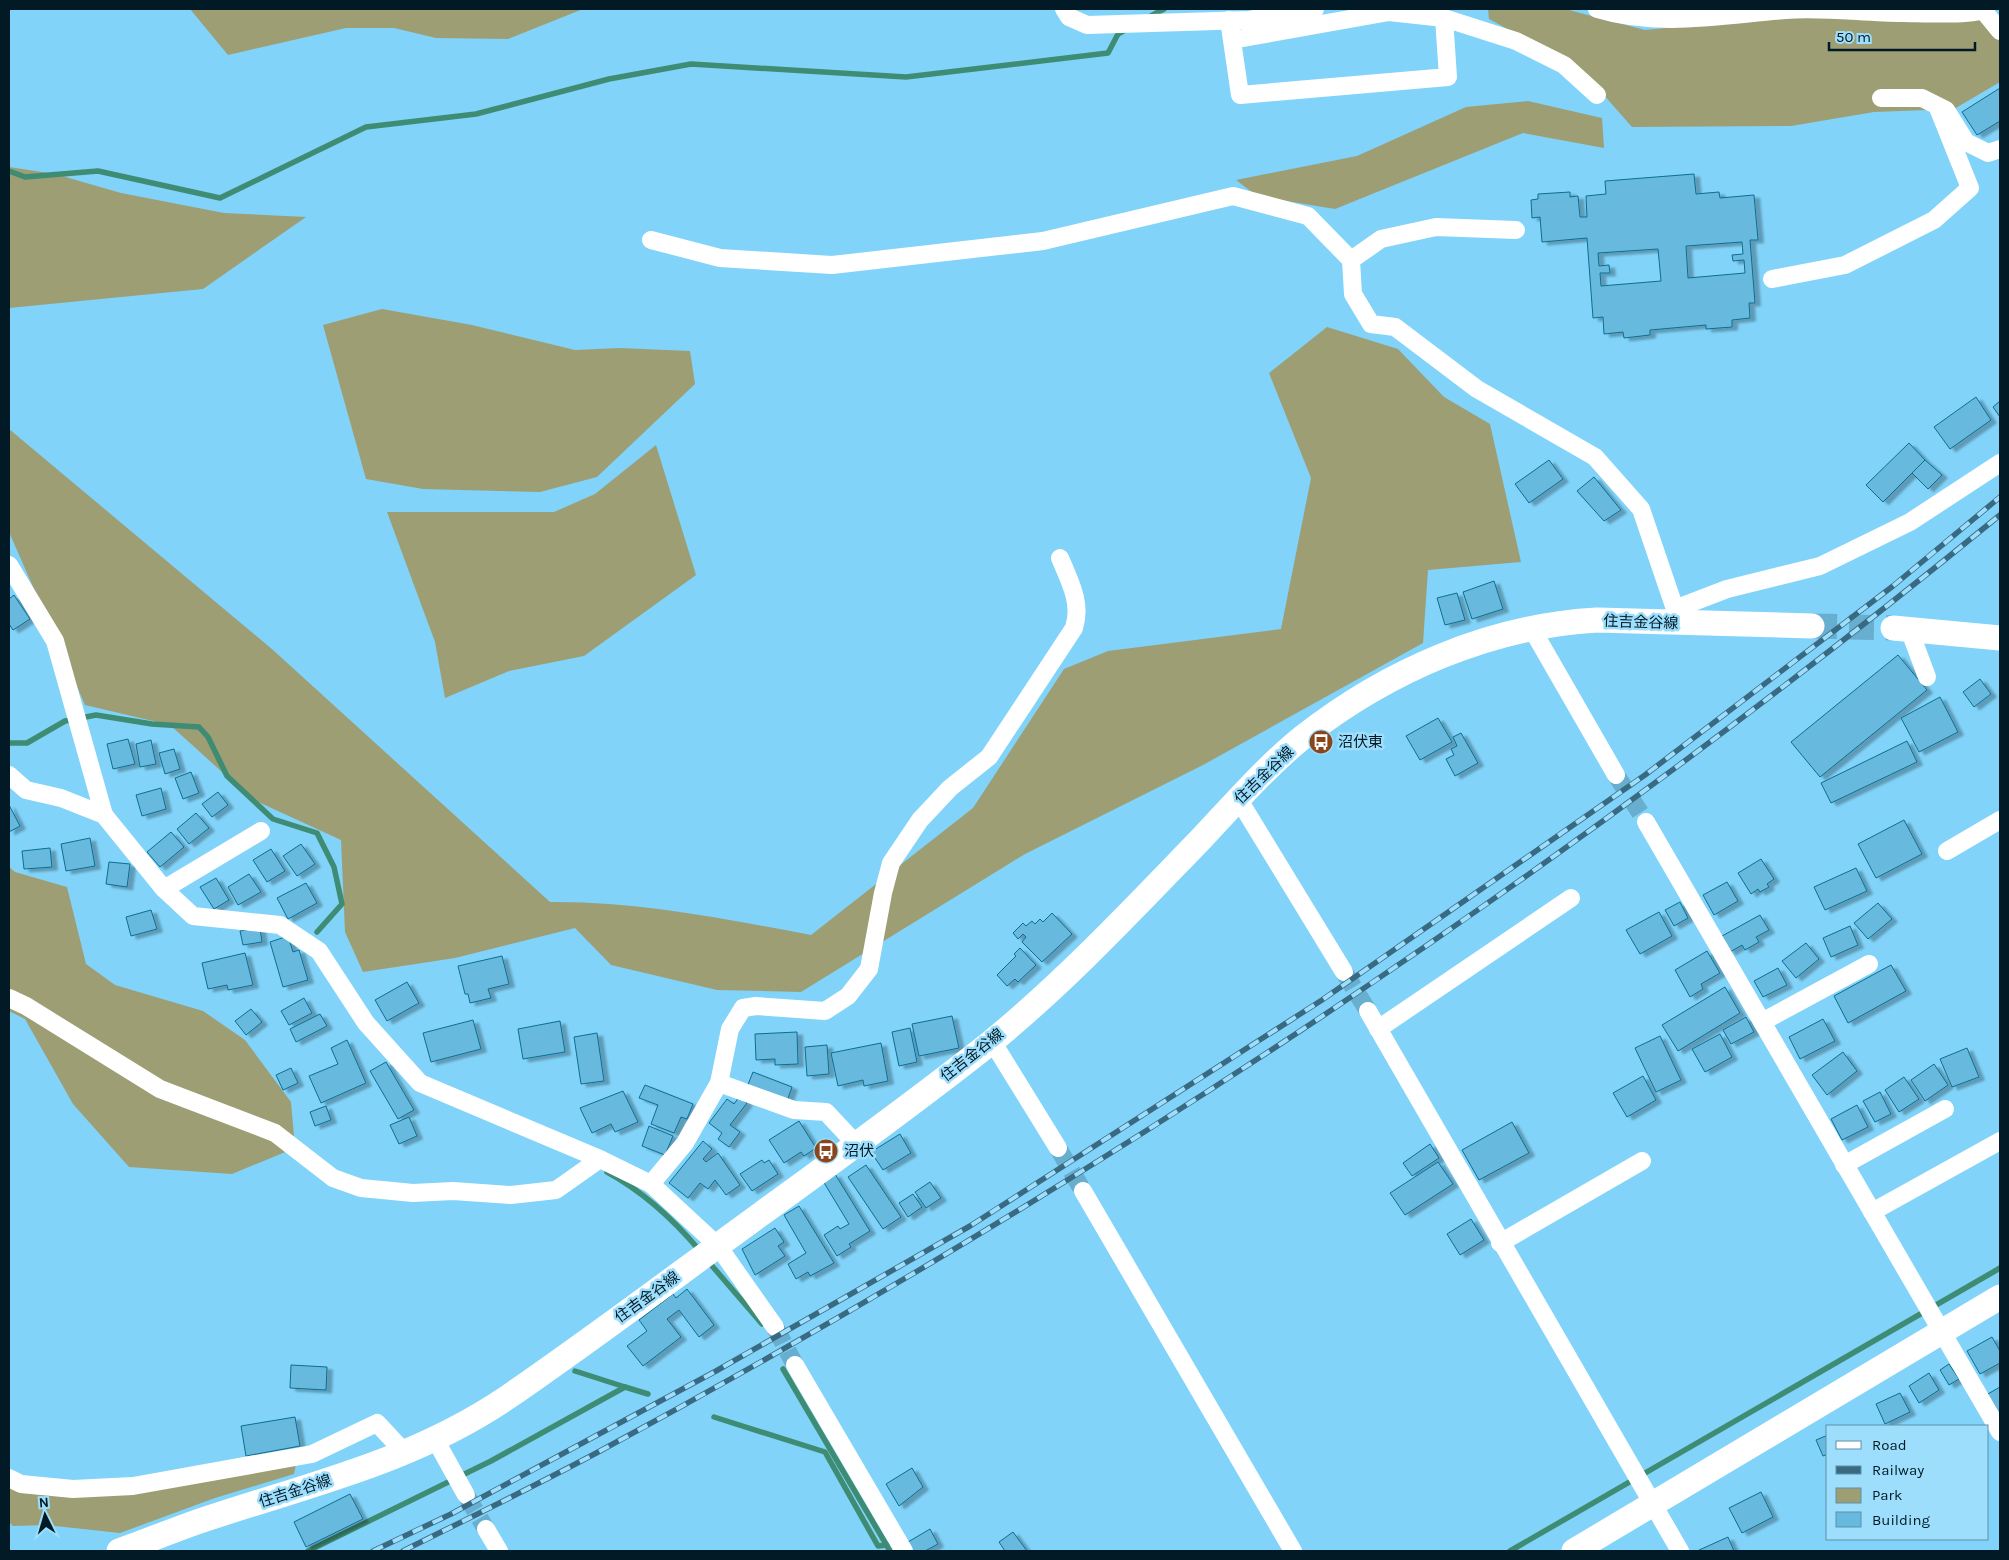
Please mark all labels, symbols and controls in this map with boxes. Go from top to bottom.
scale bar [1829,20,1975,52]
text: 50 m [1836,28,1871,46]
street label: 住吉金谷線 [1603,612,1679,632]
bus stop icon: 沼伏東 [1308,729,1334,755]
place label: 沼伏東 [1338,733,1383,751]
street label: 住吉金谷線 [1231,742,1297,808]
street label: 住吉金谷線 [937,1025,1007,1085]
bus stop icon: 沼伏 [813,1138,839,1164]
place label: 沼伏 [844,1142,874,1160]
street label: 住吉金谷線 [611,1268,683,1326]
legend [1826,1425,1989,1540]
text: Road [1872,1436,1907,1454]
text: Railway [1872,1461,1924,1479]
street label: 住吉金谷線 [257,1471,333,1511]
text: Park [1872,1486,1902,1504]
north arrow [20,1490,70,1540]
text: N [38,1494,50,1511]
text: Building [1872,1511,1930,1529]

